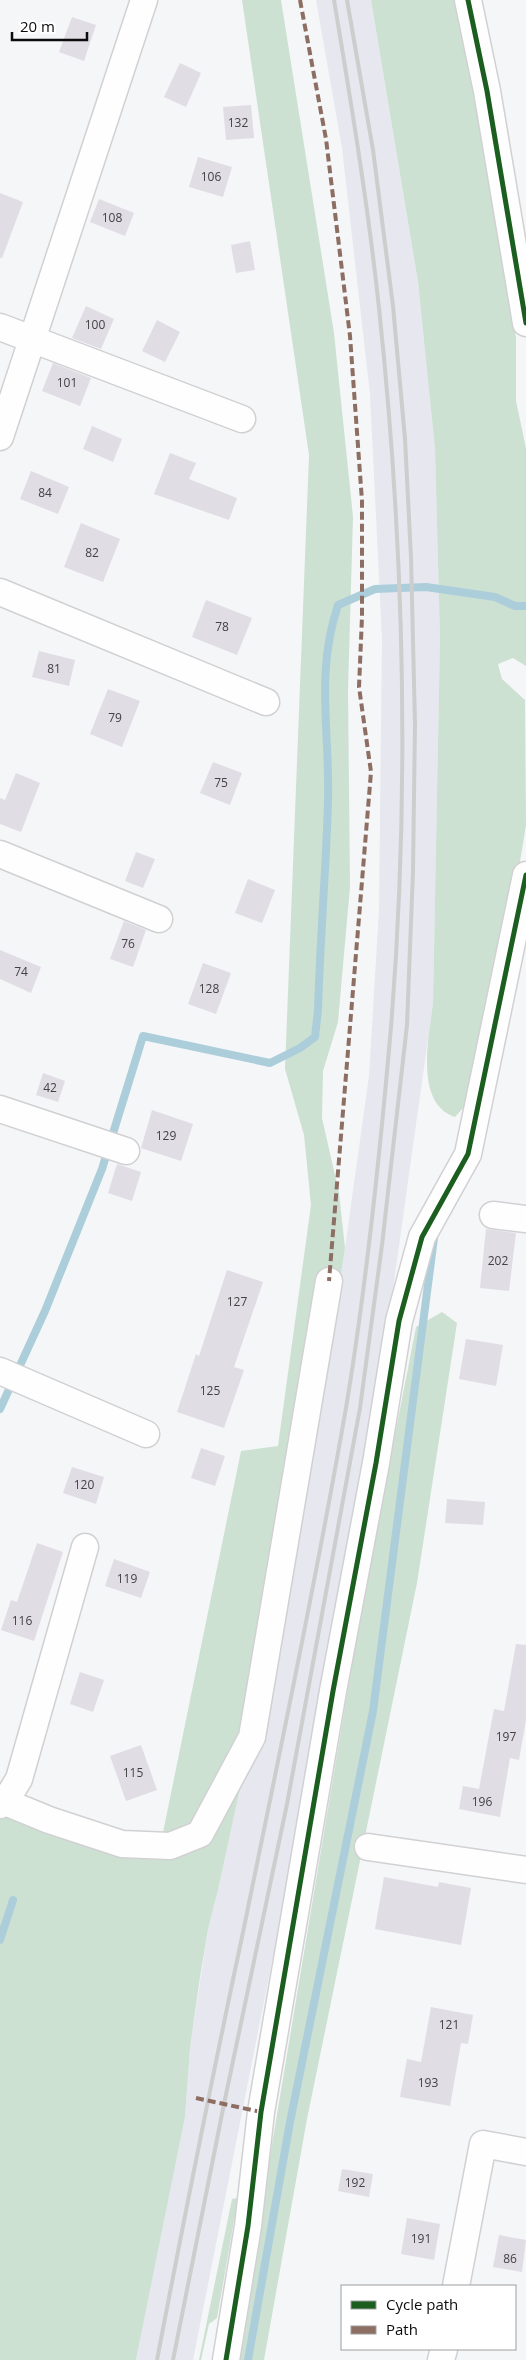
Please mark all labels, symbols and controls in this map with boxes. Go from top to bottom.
scale bar [12,10,88,42]
text: 20 m [20,16,55,36]
house number: 132 [228,114,248,131]
house number: 106 [201,168,221,185]
house number: 108 [102,209,122,226]
house number: 100 [85,316,105,333]
house number: 101 [57,374,77,391]
house number: 84 [38,484,52,501]
house number: 82 [85,544,99,561]
house number: 78 [215,618,229,635]
house number: 81 [47,660,61,677]
house number: 79 [108,709,122,726]
house number: 75 [214,774,228,791]
house number: 76 [121,935,135,952]
house number: 74 [14,963,28,980]
house number: 128 [199,980,219,997]
house number: 42 [43,1079,57,1096]
house number: 129 [156,1127,176,1144]
house number: 202 [488,1252,508,1269]
house number: 127 [227,1293,247,1310]
house number: 125 [200,1382,220,1399]
house number: 120 [74,1476,94,1493]
house number: 119 [117,1570,137,1587]
house number: 116 [12,1612,32,1629]
house number: 197 [496,1728,516,1745]
house number: 115 [123,1764,143,1781]
house number: 196 [472,1793,492,1810]
house number: 121 [439,2016,459,2033]
house number: 193 [418,2074,438,2091]
house number: 192 [345,2174,365,2191]
house number: 191 [411,2230,431,2247]
house number: 86 [503,2250,517,2267]
legend [341,2285,516,2350]
text: Cycle path [386,2294,458,2314]
text: Path [386,2319,418,2339]

